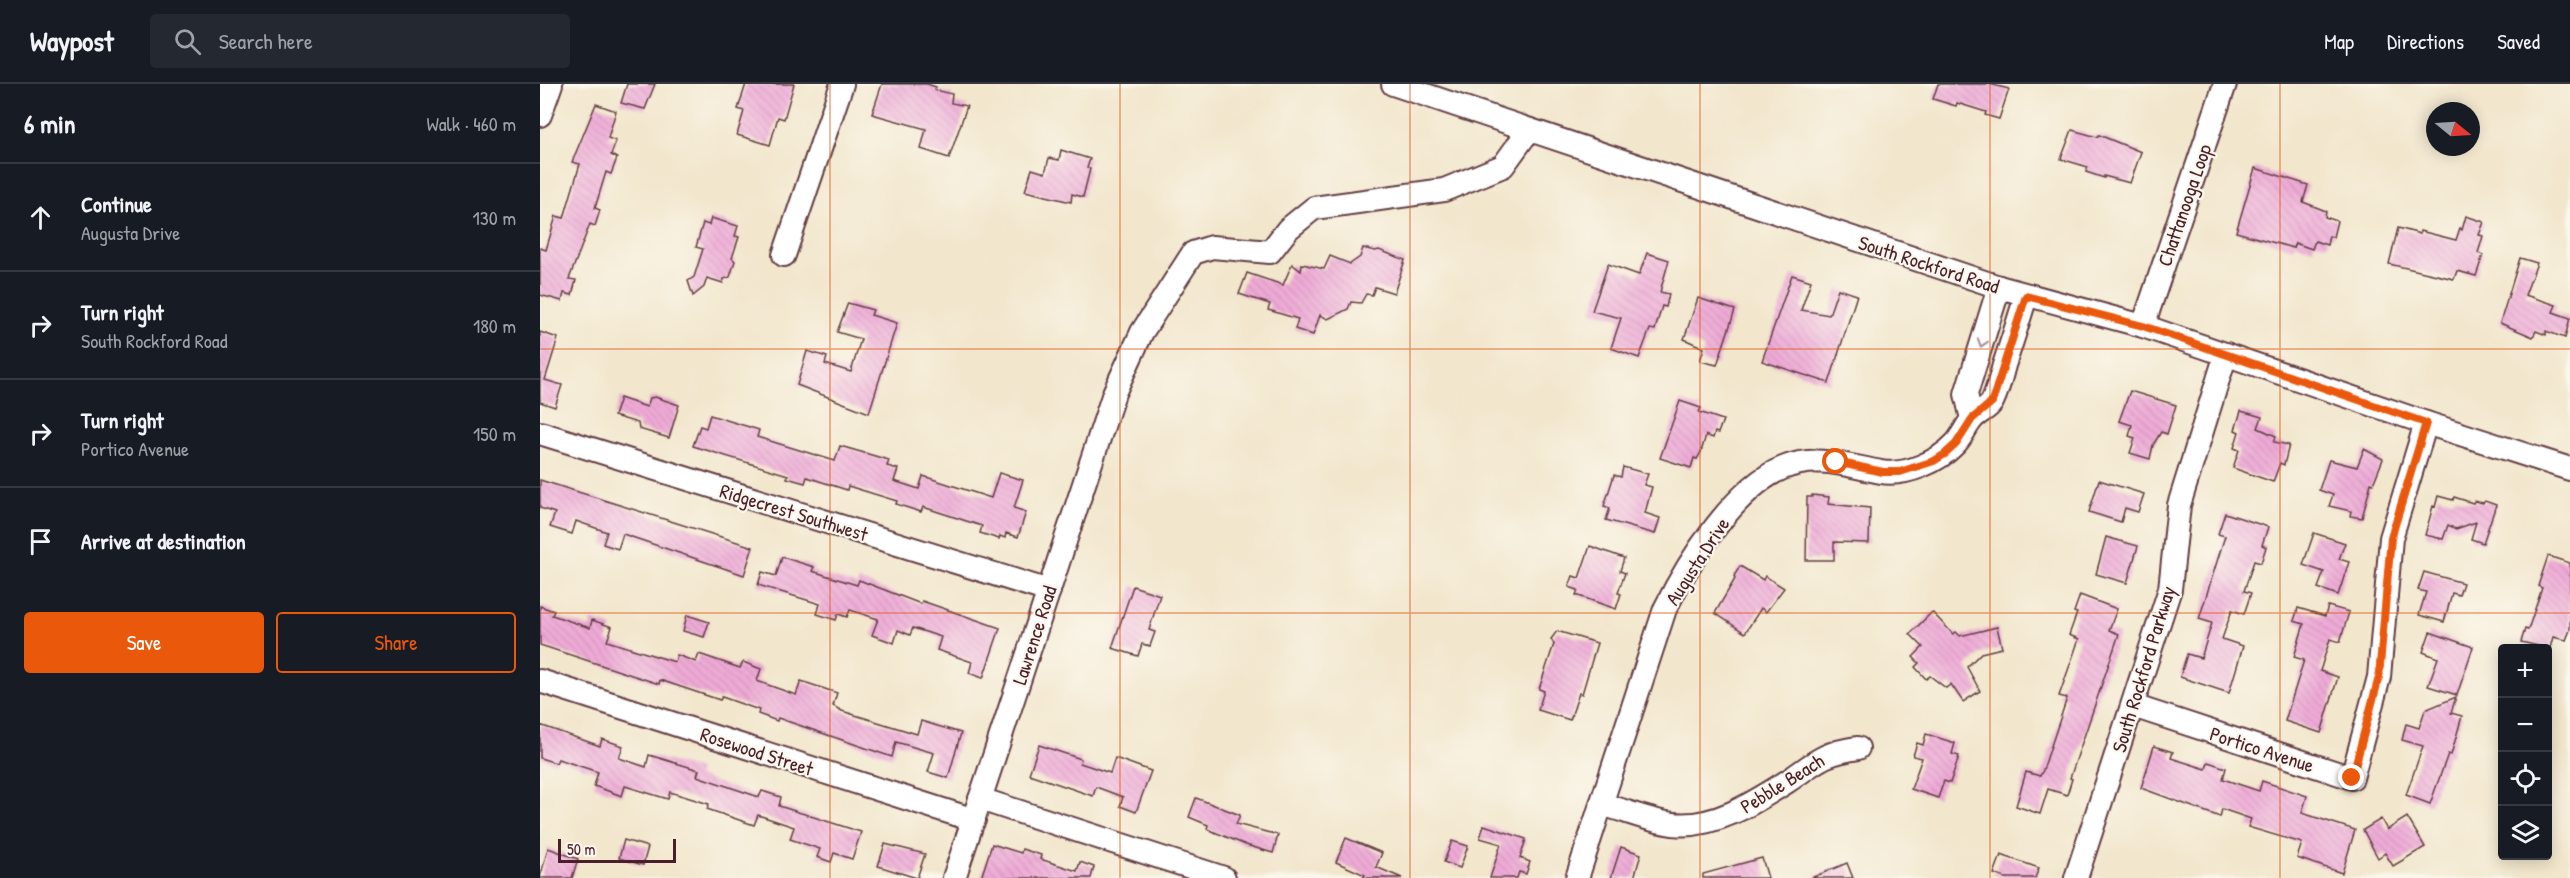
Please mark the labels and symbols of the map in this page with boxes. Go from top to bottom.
north arrow [2426,102,2480,156]
street label: Chattanooga Loop [2150,140,2218,270]
street label: South Rockford Road [1855,229,2003,300]
one-way arrow [1977,337,1989,348]
route start [1822,448,1848,474]
street label: Ridgecrest Southwest [717,477,872,548]
street label: Augusta Drive [1659,512,1735,610]
street label: Lawrence Road [1005,582,1063,688]
street label: South Rockford Parkway [2105,582,2181,756]
street label: Portico Avenue [2207,719,2318,779]
street label: Rosewood Street [697,720,818,782]
street label: Pebble Beach [1735,747,1829,819]
route end [2338,764,2364,790]
scale bar [558,836,676,864]

